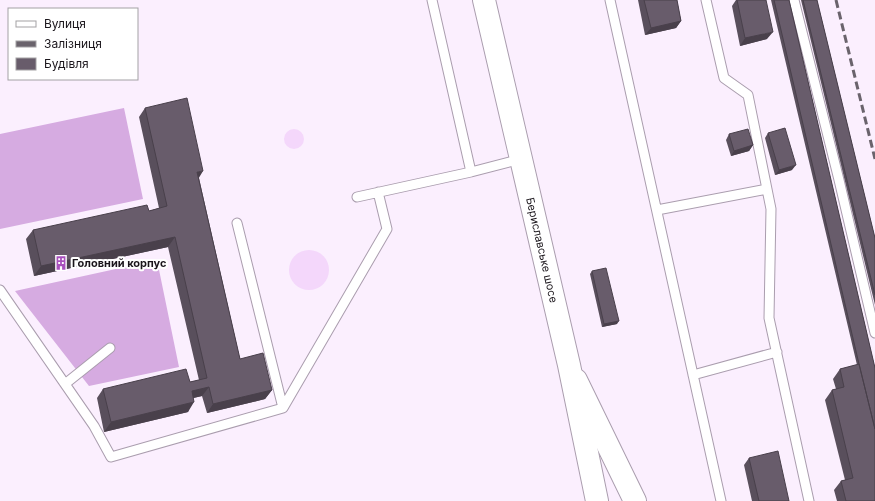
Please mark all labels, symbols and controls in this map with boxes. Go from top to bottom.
legend [8,8,138,80]
text: Вулиця [44,16,86,31]
text: Залізниця [44,36,102,51]
text: Будівля [44,56,89,71]
street label: Бериславське шосе [523,196,561,304]
building icon: Головний корпус [53,255,69,271]
place label: Головний корпус [72,256,167,270]

